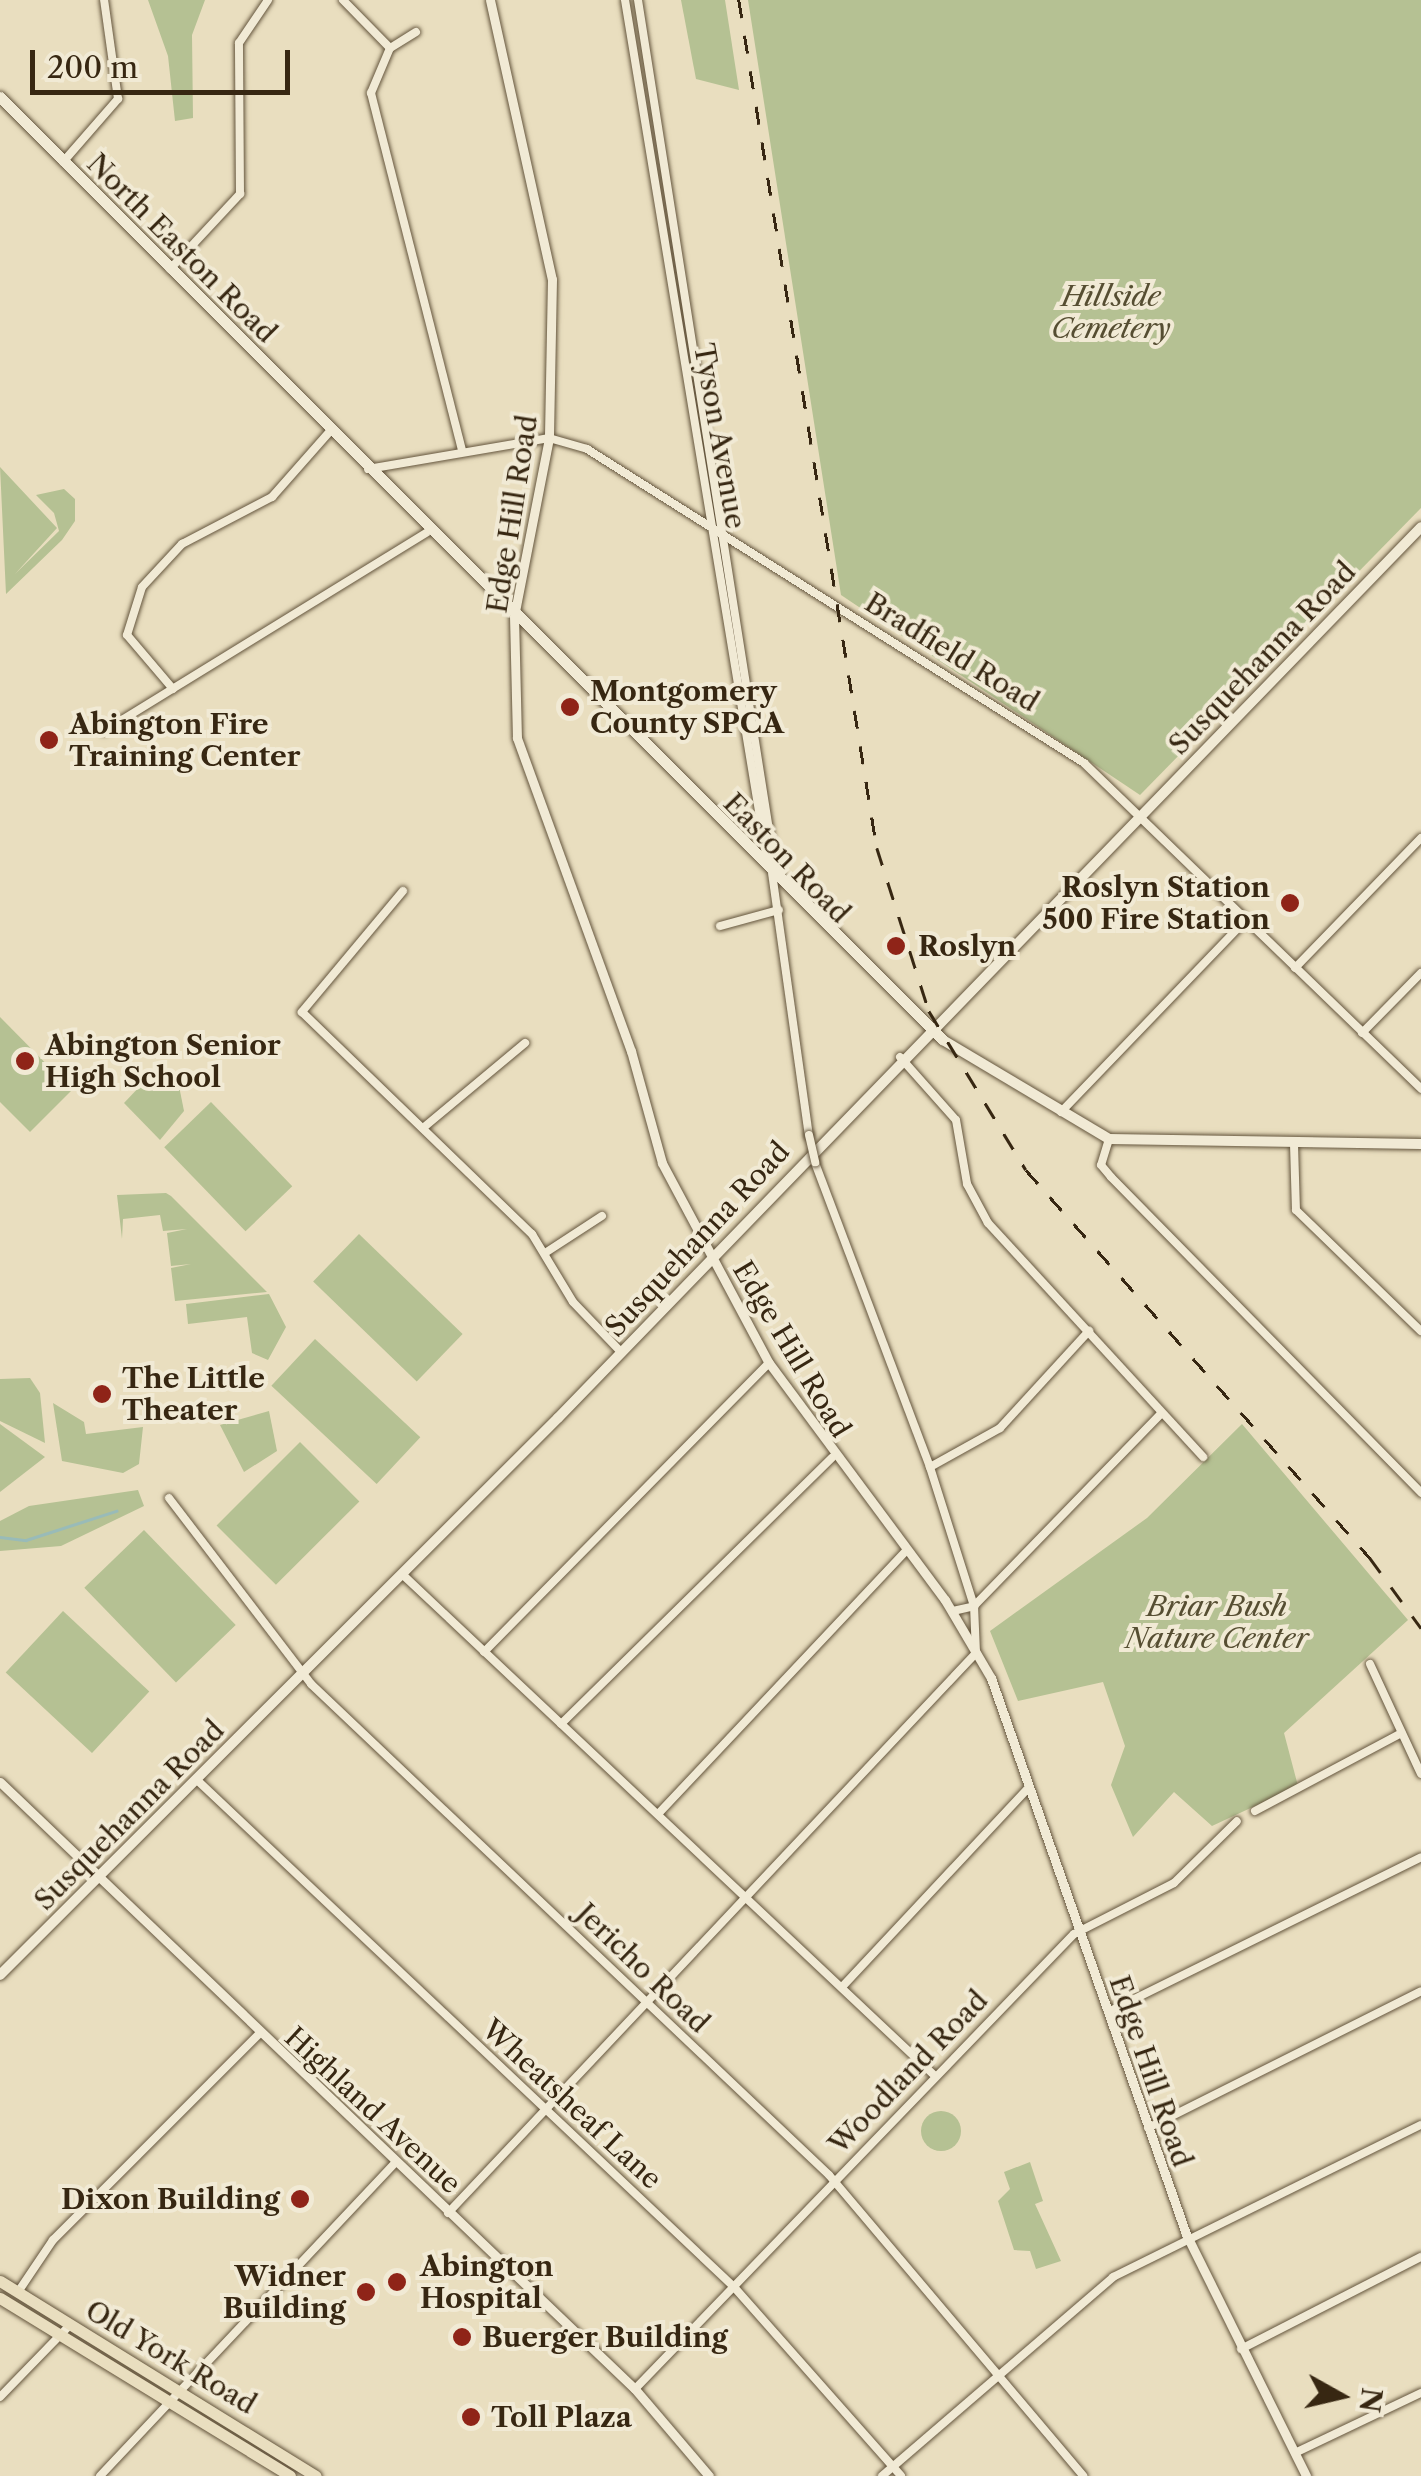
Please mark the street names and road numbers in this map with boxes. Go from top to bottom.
street label: North Easton Road [80,146,284,350]
street label: Tyson Avenue [687,340,753,532]
street label: Edge Hill Road [480,413,544,615]
street label: Susquehanna Road [1161,555,1363,761]
street label: Bradfield Road [859,585,1045,719]
street label: Easton Road [717,786,857,930]
street label: Susquehanna Road [598,1134,796,1344]
street label: Edge Hill Road [726,1255,858,1443]
street label: Susquehanna Road [27,1713,231,1917]
street label: Jericho Road [570,1896,716,2040]
street label: Edge Hill Road [1103,1971,1199,2171]
street label: Woodland Road [822,1983,994,2161]
street label: Wheatsheaf Lane [475,2012,669,2196]
street label: Highland Avenue [278,2019,468,2201]
street label: Old York Road [79,2293,263,2421]

